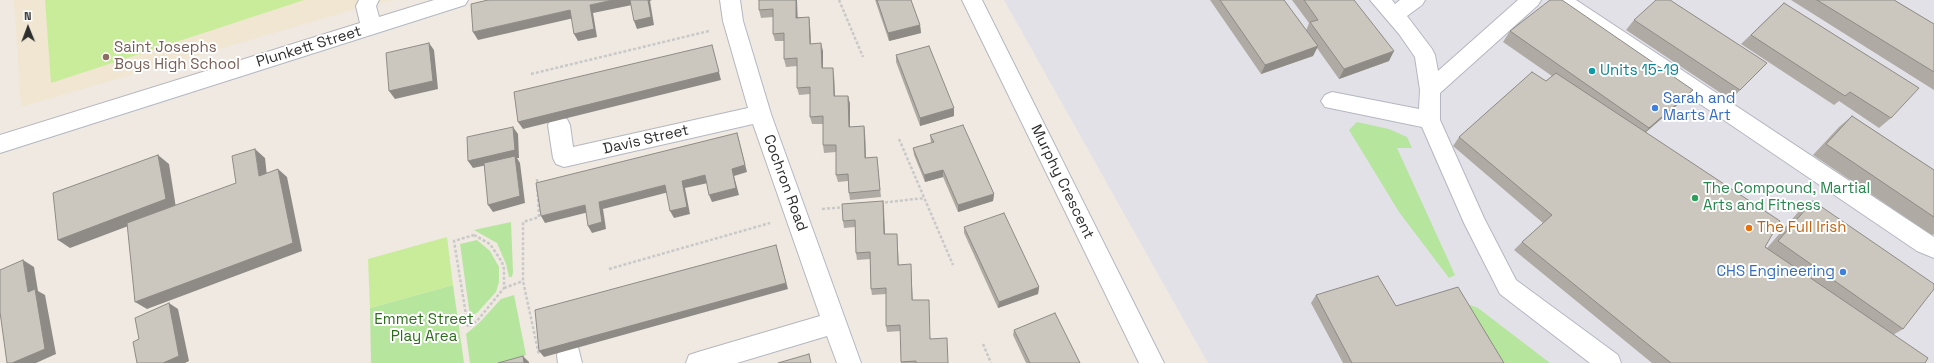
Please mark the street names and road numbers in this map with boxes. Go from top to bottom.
street label: Plunkett Street [254,22,364,72]
street label: Davis Street [601,121,691,159]
street label: Murphy Crescent [1026,122,1098,242]
street label: Cochron Road [759,132,811,234]

